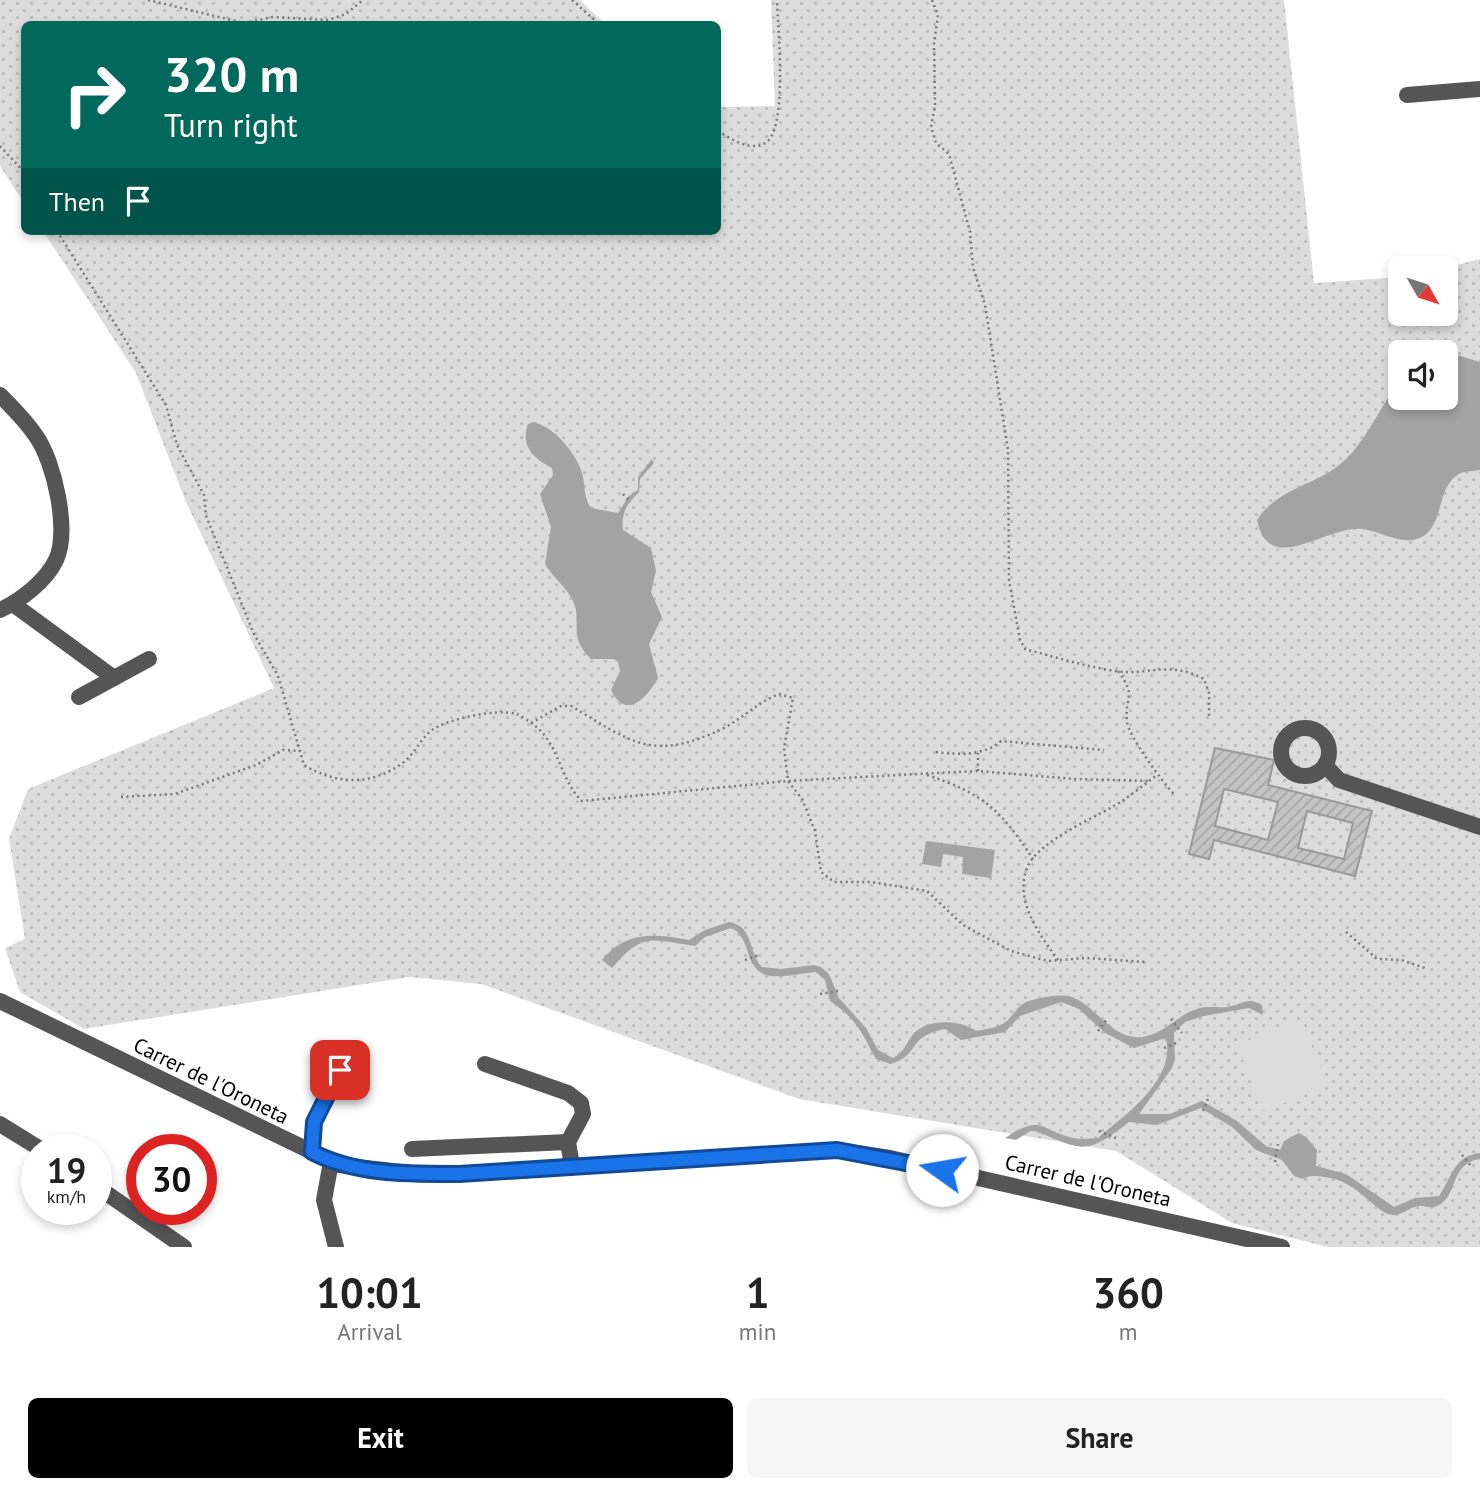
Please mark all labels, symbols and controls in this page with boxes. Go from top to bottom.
text: 320 m [164,42,299,106]
icon: right [49,49,140,140]
text: Turn right [164,104,298,146]
icon: arrive [119,182,157,220]
text: Then [49,185,105,218]
north arrow [1388,256,1458,326]
map controls [1388,256,1458,410]
button: sound [1388,340,1458,410]
street label: Carrer de l'Oroneta [129,1031,293,1130]
pin [310,1040,370,1100]
icon: arrive [321,1051,359,1089]
position arrow [905,1133,979,1207]
speed limit sign: 30 [126,1134,217,1225]
text: 19 [47,1147,86,1193]
street label: Carrer de l'Oroneta [1002,1148,1174,1213]
text: km/h [47,1185,86,1208]
text: 10:01 [316,1265,423,1320]
text: 1 [746,1265,769,1320]
text: 360 [1092,1265,1164,1320]
text: Arrival [337,1317,402,1346]
text: min [739,1317,776,1346]
text: m [1119,1317,1137,1346]
button: Exit [28,1398,733,1478]
button: Share [747,1398,1452,1478]

